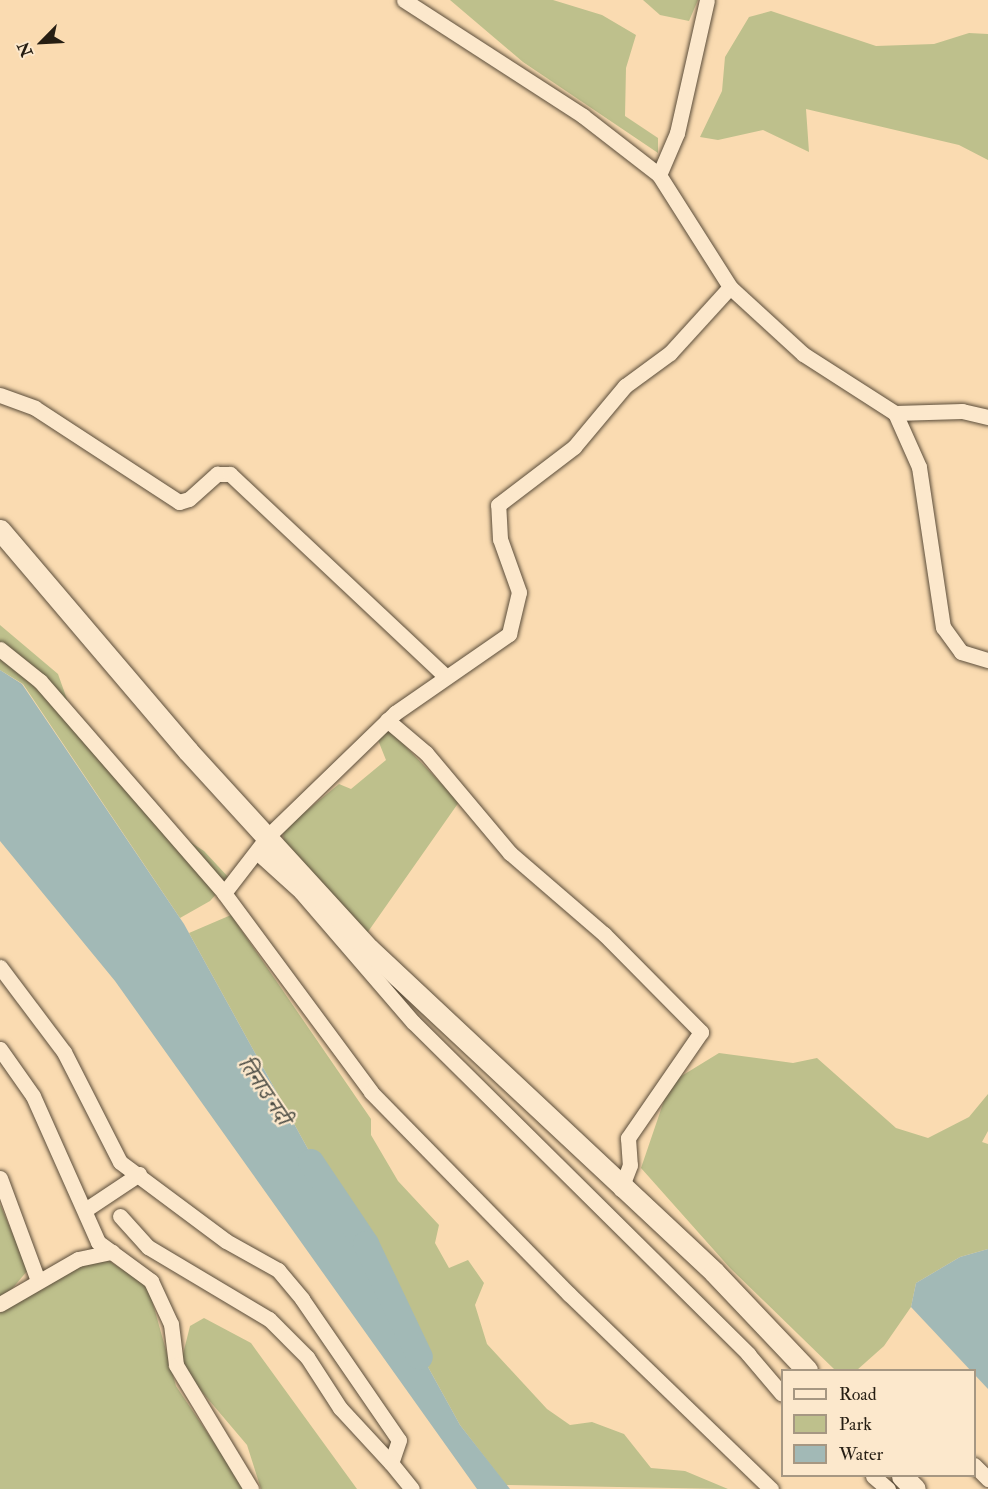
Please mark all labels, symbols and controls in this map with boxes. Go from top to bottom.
north arrow [12,12,72,72]
text: N [14,39,38,60]
water label: तिनाउ नदी [232,1052,296,1130]
legend [781,1369,976,1477]
text: Road [839,1383,877,1406]
text: Park [839,1413,872,1436]
text: Water [839,1443,883,1466]

